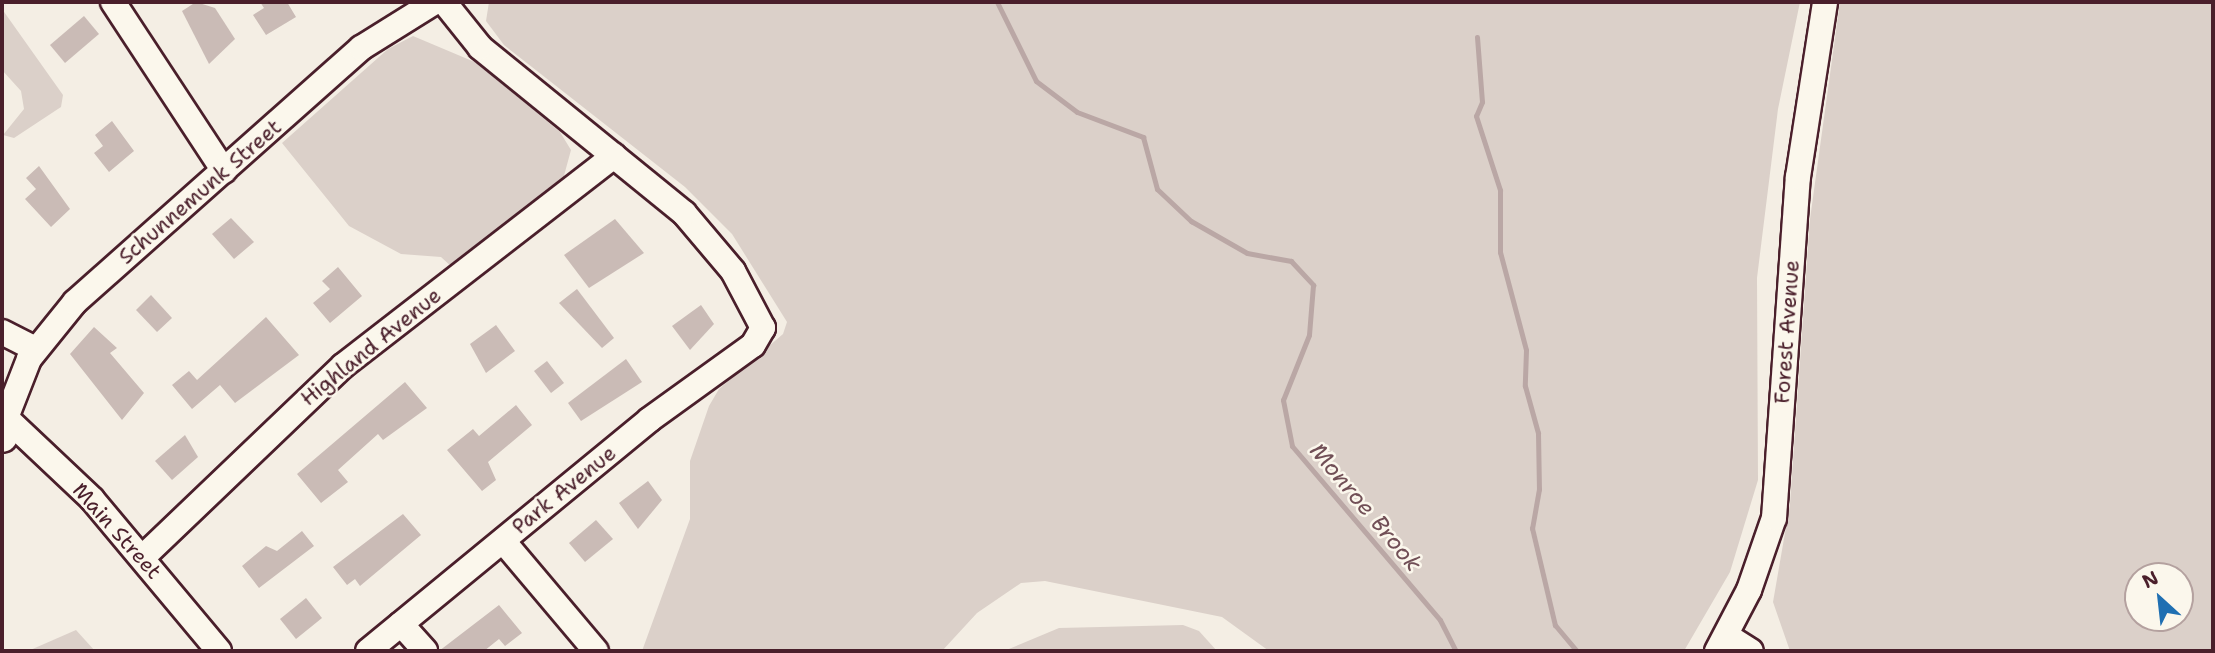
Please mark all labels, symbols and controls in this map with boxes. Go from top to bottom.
street label: Schunnemunk Street [113,114,287,270]
street label: Forest Avenue [1769,259,1805,405]
street label: Highland Avenue [296,283,446,411]
water label: Monroe Brook [1304,437,1428,577]
street label: Park Avenue [507,440,621,540]
street label: Main Street [67,478,167,584]
north arrow [2124,562,2194,632]
text: N [2138,565,2163,594]

